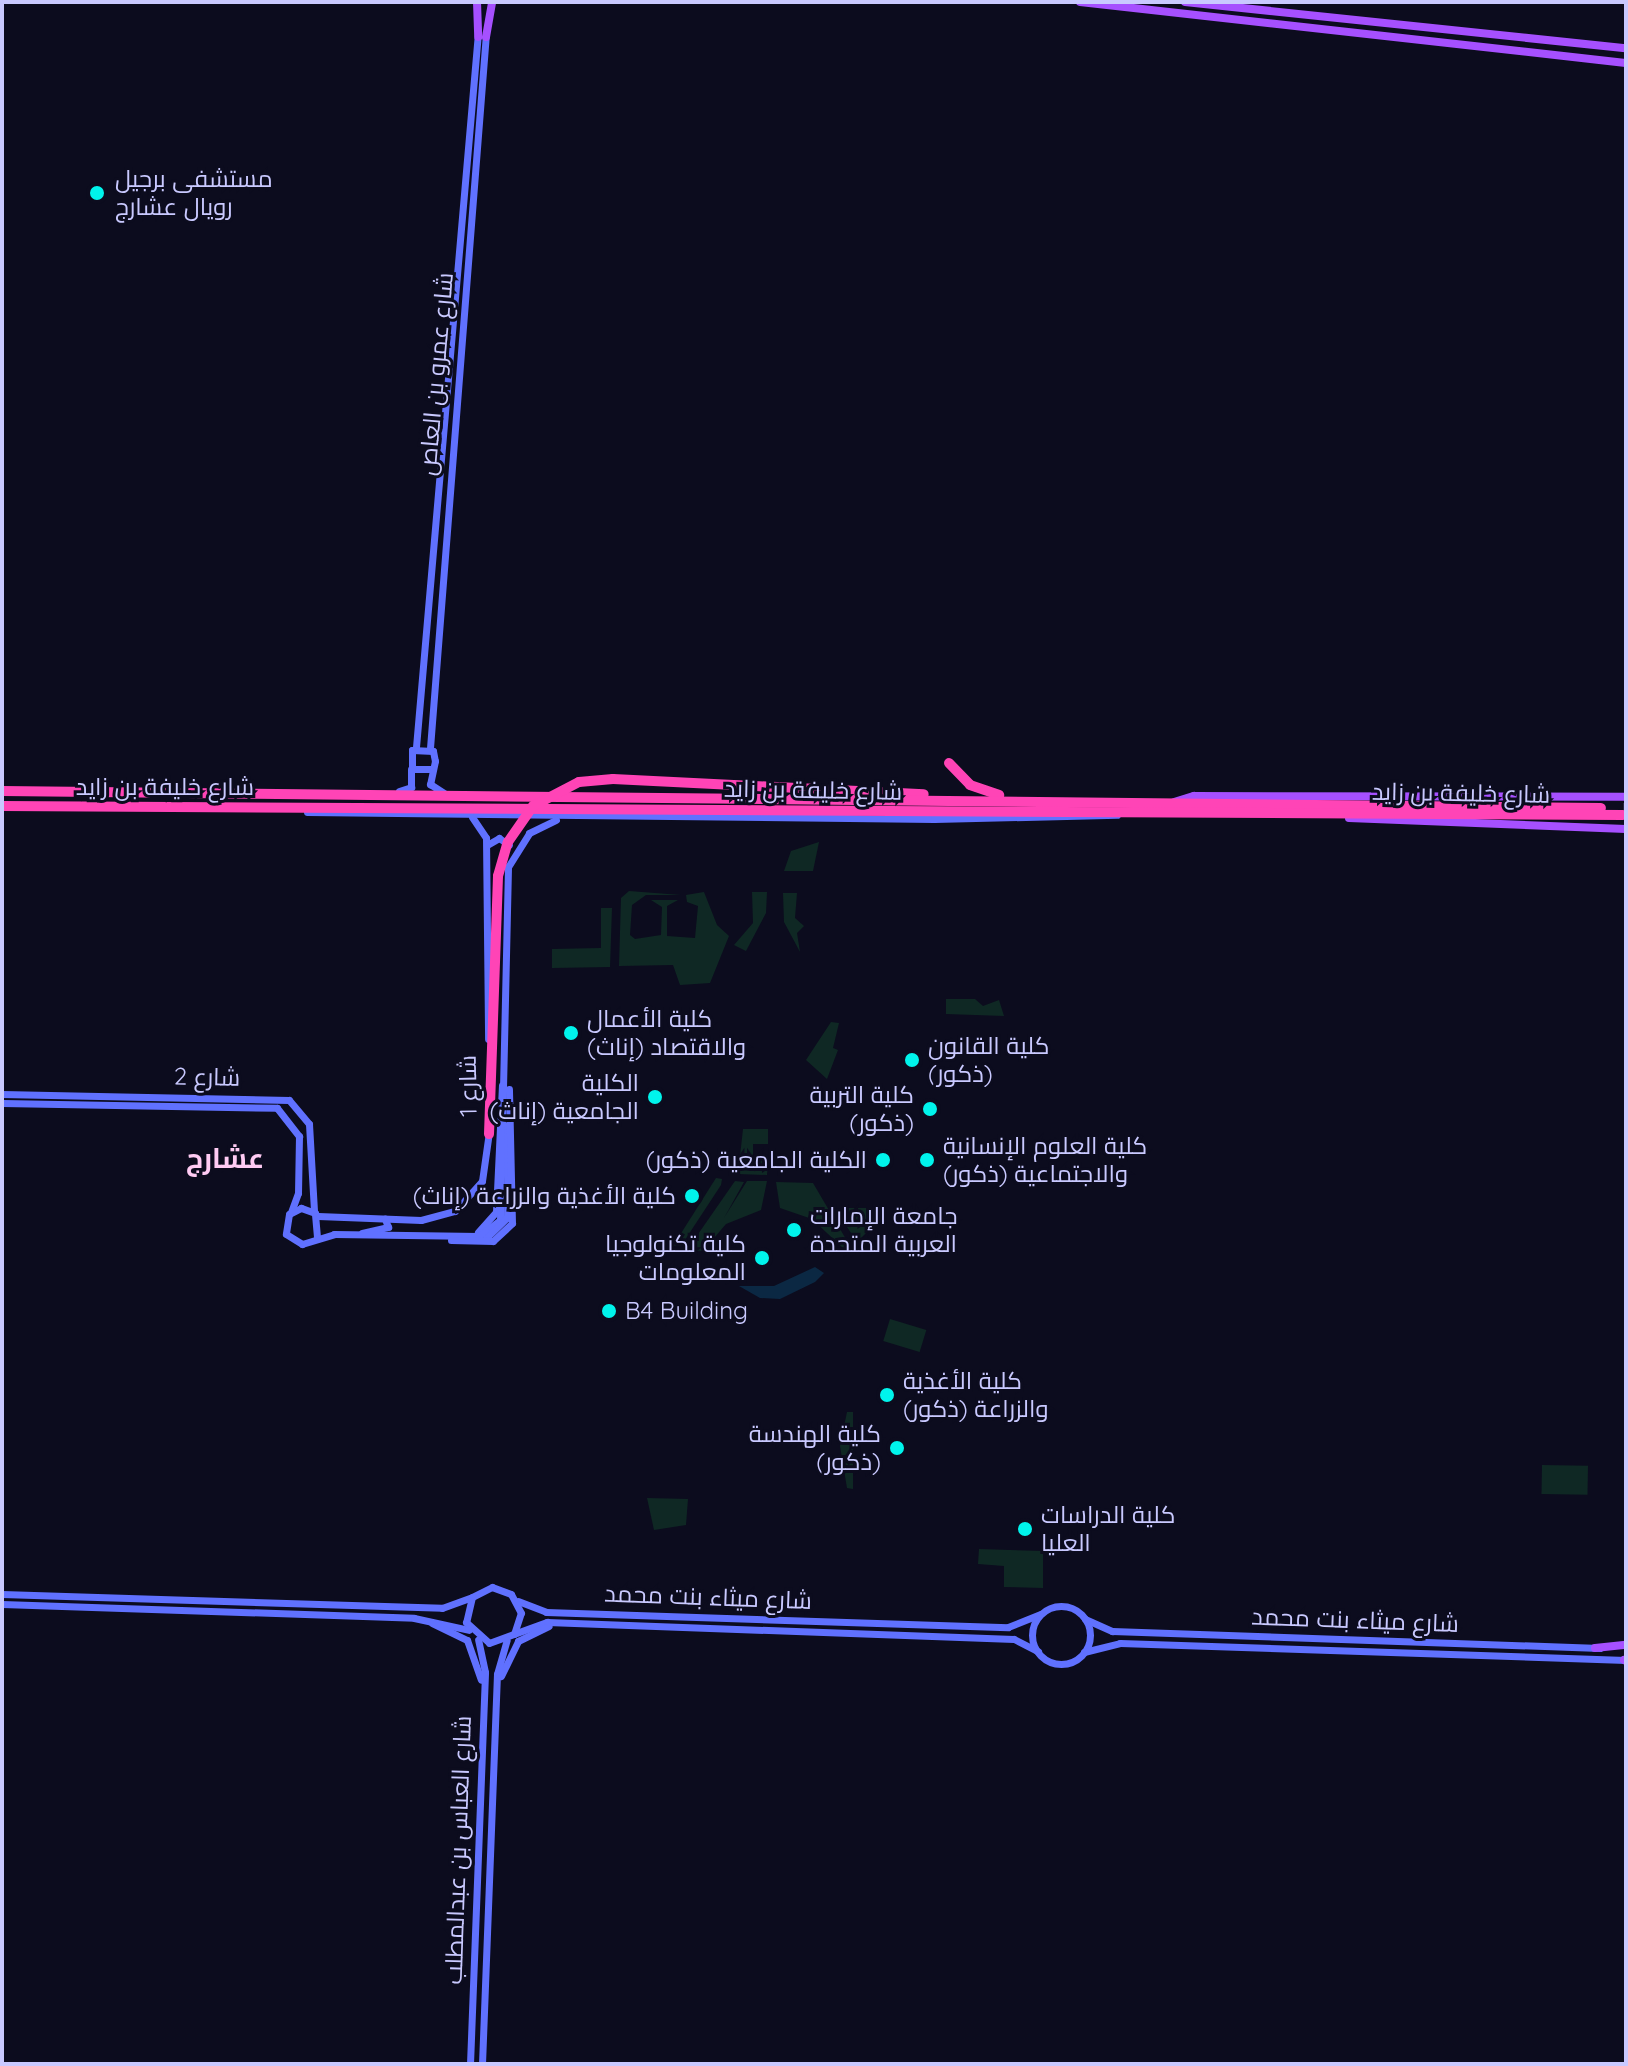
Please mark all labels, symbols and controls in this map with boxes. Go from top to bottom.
place label: مستشفى برجيل رويال عشارج [115,165,273,221]
marker: مستشفى برجيل رويال عشارج [86,182,108,204]
street label: شارع عمرو بن العاص [413,271,459,477]
street label: شارع خليفة بن زايد [76,773,254,801]
street label: شارع خليفة بن زايد [724,774,902,806]
street label: شارع خليفة بن زايد [1372,777,1550,809]
place label: كلية الأعمال والاقتصاد (إناث) [587,1005,746,1061]
marker: كلية الأعمال والاقتصاد (إناث) [562,1024,580,1042]
place label: كلية القانون (ذكور) [928,1032,1050,1088]
marker: كلية القانون (ذكور) [903,1051,921,1069]
street label: شارع 1 [453,1055,483,1117]
street label: شارع 2 [174,1062,240,1092]
place label: الكلية الجامعية (إناث) [489,1069,639,1125]
place label: كلية التربية (ذكور) [810,1081,914,1137]
marker: الكلية الجامعية (إناث) [646,1088,664,1106]
marker: كلية التربية (ذكور) [921,1100,939,1118]
place label: كلية العلوم الإنسانية والاجتماعية (ذكور) [943,1132,1147,1188]
district label: عشارج [186,1141,264,1175]
place label: الكلية الجامعية (ذكور) [646,1146,867,1174]
marker: الكلية الجامعية (ذكور) [874,1151,892,1169]
marker: كلية العلوم الإنسانية والاجتماعية (ذكور) [918,1151,936,1169]
place label: كلية الأغذية والزراعة (إناث) [413,1182,676,1210]
marker: كلية الأغذية والزراعة (إناث) [683,1187,701,1205]
place label: جامعة الإمارات العربية المتحدة [810,1202,958,1258]
marker: جامعة الإمارات العربية المتحدة [785,1221,803,1239]
place label: كلية تكنولوجيا المعلومات [605,1230,746,1286]
marker: كلية تكنولوجيا المعلومات [753,1249,771,1267]
place label: B4 Building [625,1297,748,1325]
marker: B4 Building [600,1302,618,1320]
place label: كلية الأغذية والزراعة (ذكور) [903,1367,1048,1423]
marker: كلية الأغذية والزراعة (ذكور) [878,1386,896,1404]
place label: كلية الهندسة (ذكور) [749,1420,881,1476]
marker: كلية الهندسة (ذكور) [888,1439,906,1457]
place label: كلية الدراسات العليا [1041,1501,1175,1557]
marker: كلية الدراسات العليا [1016,1520,1034,1538]
street label: شارع ميثاء بنت محمد [604,1579,812,1615]
street label: شارع ميثاء بنت محمد [1251,1602,1459,1638]
street label: شارع العباس بن عبدالمطلب [439,1715,477,1985]

